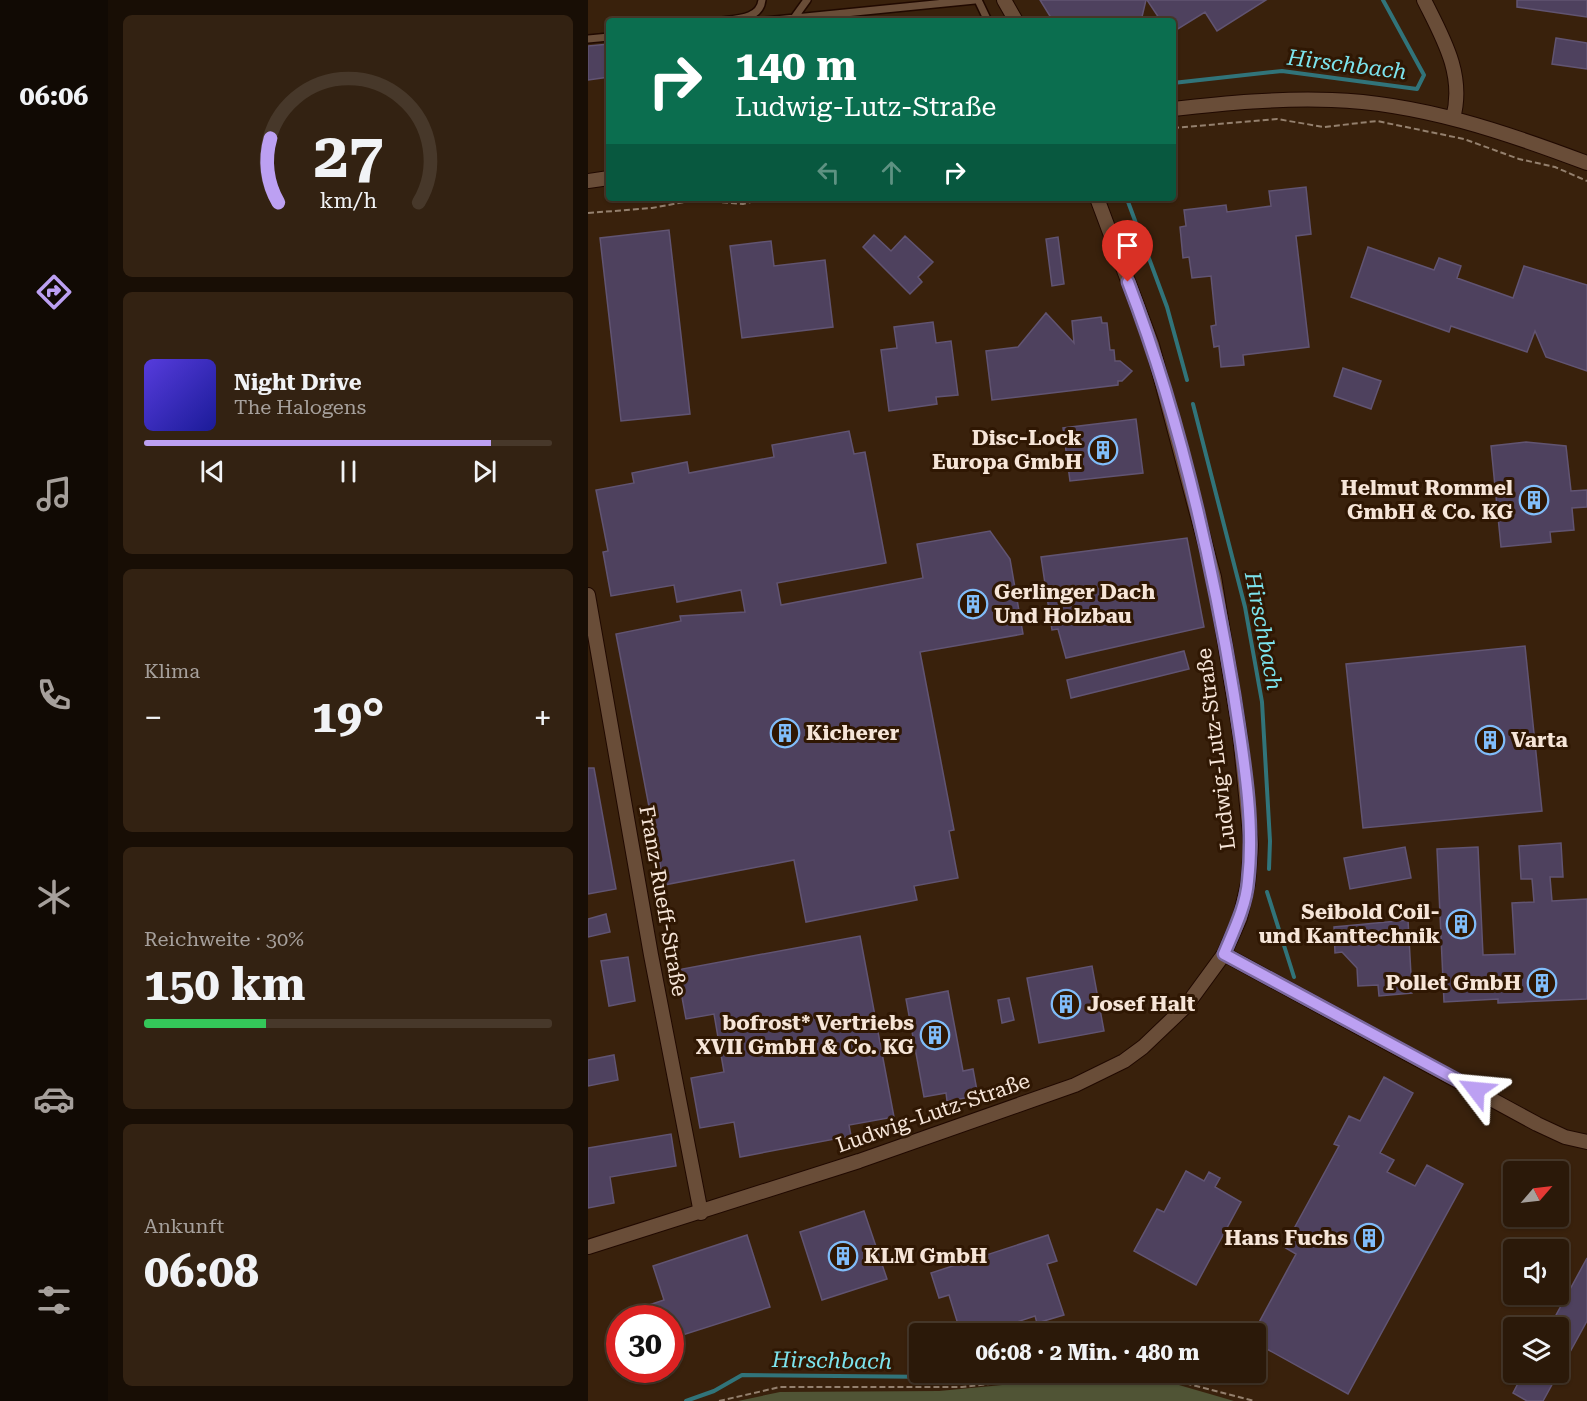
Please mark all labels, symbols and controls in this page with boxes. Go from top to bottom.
text: 140 m [735,41,857,90]
icon: right [636,42,714,120]
water label: Hirschbach [1285,45,1408,84]
text: 06:06 [20,80,88,112]
text: Ludwig-Lutz-Straße [735,91,996,123]
text: 27 [313,119,383,192]
icon: left [812,156,845,189]
icon: ahead [875,156,908,189]
icon: right [938,156,971,189]
text: km/h [319,188,377,213]
pin [1102,220,1153,282]
icon: arrive [1111,229,1144,262]
icon: directions [33,271,75,313]
text: Night Drive [234,370,362,395]
text: The Halogens [234,395,366,419]
place label: Disc-Lock Europa GmbH [932,426,1083,474]
building icon: Disc-Lock Europa GmbH [1087,434,1119,466]
icon: previous [196,455,229,488]
icon: pause [332,455,365,488]
icon: next [468,455,501,488]
icon: music [33,473,75,515]
place label: Helmut Rommel GmbH & Co. KG [1341,476,1513,524]
building icon: Helmut Rommel GmbH & Co. KG [1518,484,1550,516]
water label: Hirschbach [1240,569,1287,692]
place label: Gerlinger Dach Und Holzbau [994,580,1155,628]
building icon: Gerlinger Dach Und Holzbau [957,588,989,620]
street label: Ludwig-Lutz-Straße [1192,647,1240,851]
text: Klima [144,659,200,683]
icon: phone [33,674,75,716]
text: 19° [312,690,384,743]
text: − [144,698,162,737]
text: + [534,698,552,737]
building icon: Kicherer [769,717,801,749]
place label: Kicherer [806,721,900,745]
building icon: Varta [1474,724,1506,756]
place label: Varta [1511,728,1568,752]
street label: Franz-Rueff-Straße [634,804,692,998]
icon: climate [33,876,75,918]
place label: Seibold Coil- und Kanttechnik [1259,900,1440,948]
building icon: Seibold Coil- und Kanttechnik [1445,908,1477,940]
text: Reichweite · 30% [144,927,304,951]
text: 150 km [144,958,305,1011]
building icon: Pollet GmbH [1526,967,1558,999]
place label: Pollet GmbH [1386,971,1521,995]
building icon: Josef Halt [1050,988,1082,1020]
place label: Josef Halt [1087,992,1196,1016]
place label: bofrost* Vertriebs XVII GmbH & Co. KG [696,1011,914,1059]
building icon: bofrost* Vertriebs XVII GmbH & Co. KG [919,1019,951,1051]
position arrow [1444,1058,1508,1122]
street label: Ludwig-Lutz-Straße [833,1069,1033,1157]
icon: car [33,1078,75,1120]
north arrow [1503,1161,1569,1227]
map controls [1503,1161,1569,1383]
text: Ankunft [144,1214,224,1238]
building icon: Hans Fuchs [1353,1222,1385,1254]
place label: Hans Fuchs [1224,1226,1348,1250]
button: sound [1503,1239,1569,1305]
building icon: KLM GmbH [827,1240,859,1272]
place label: KLM GmbH [864,1244,987,1268]
text: 06:08 [144,1245,259,1298]
icon: filters [33,1279,75,1321]
speed limit sign: 30 [606,1305,684,1383]
button: layers [1503,1317,1569,1383]
text: 06:08 · 2 Min. · 480 m [975,1340,1200,1365]
water label: Hirschbach [771,1347,892,1374]

